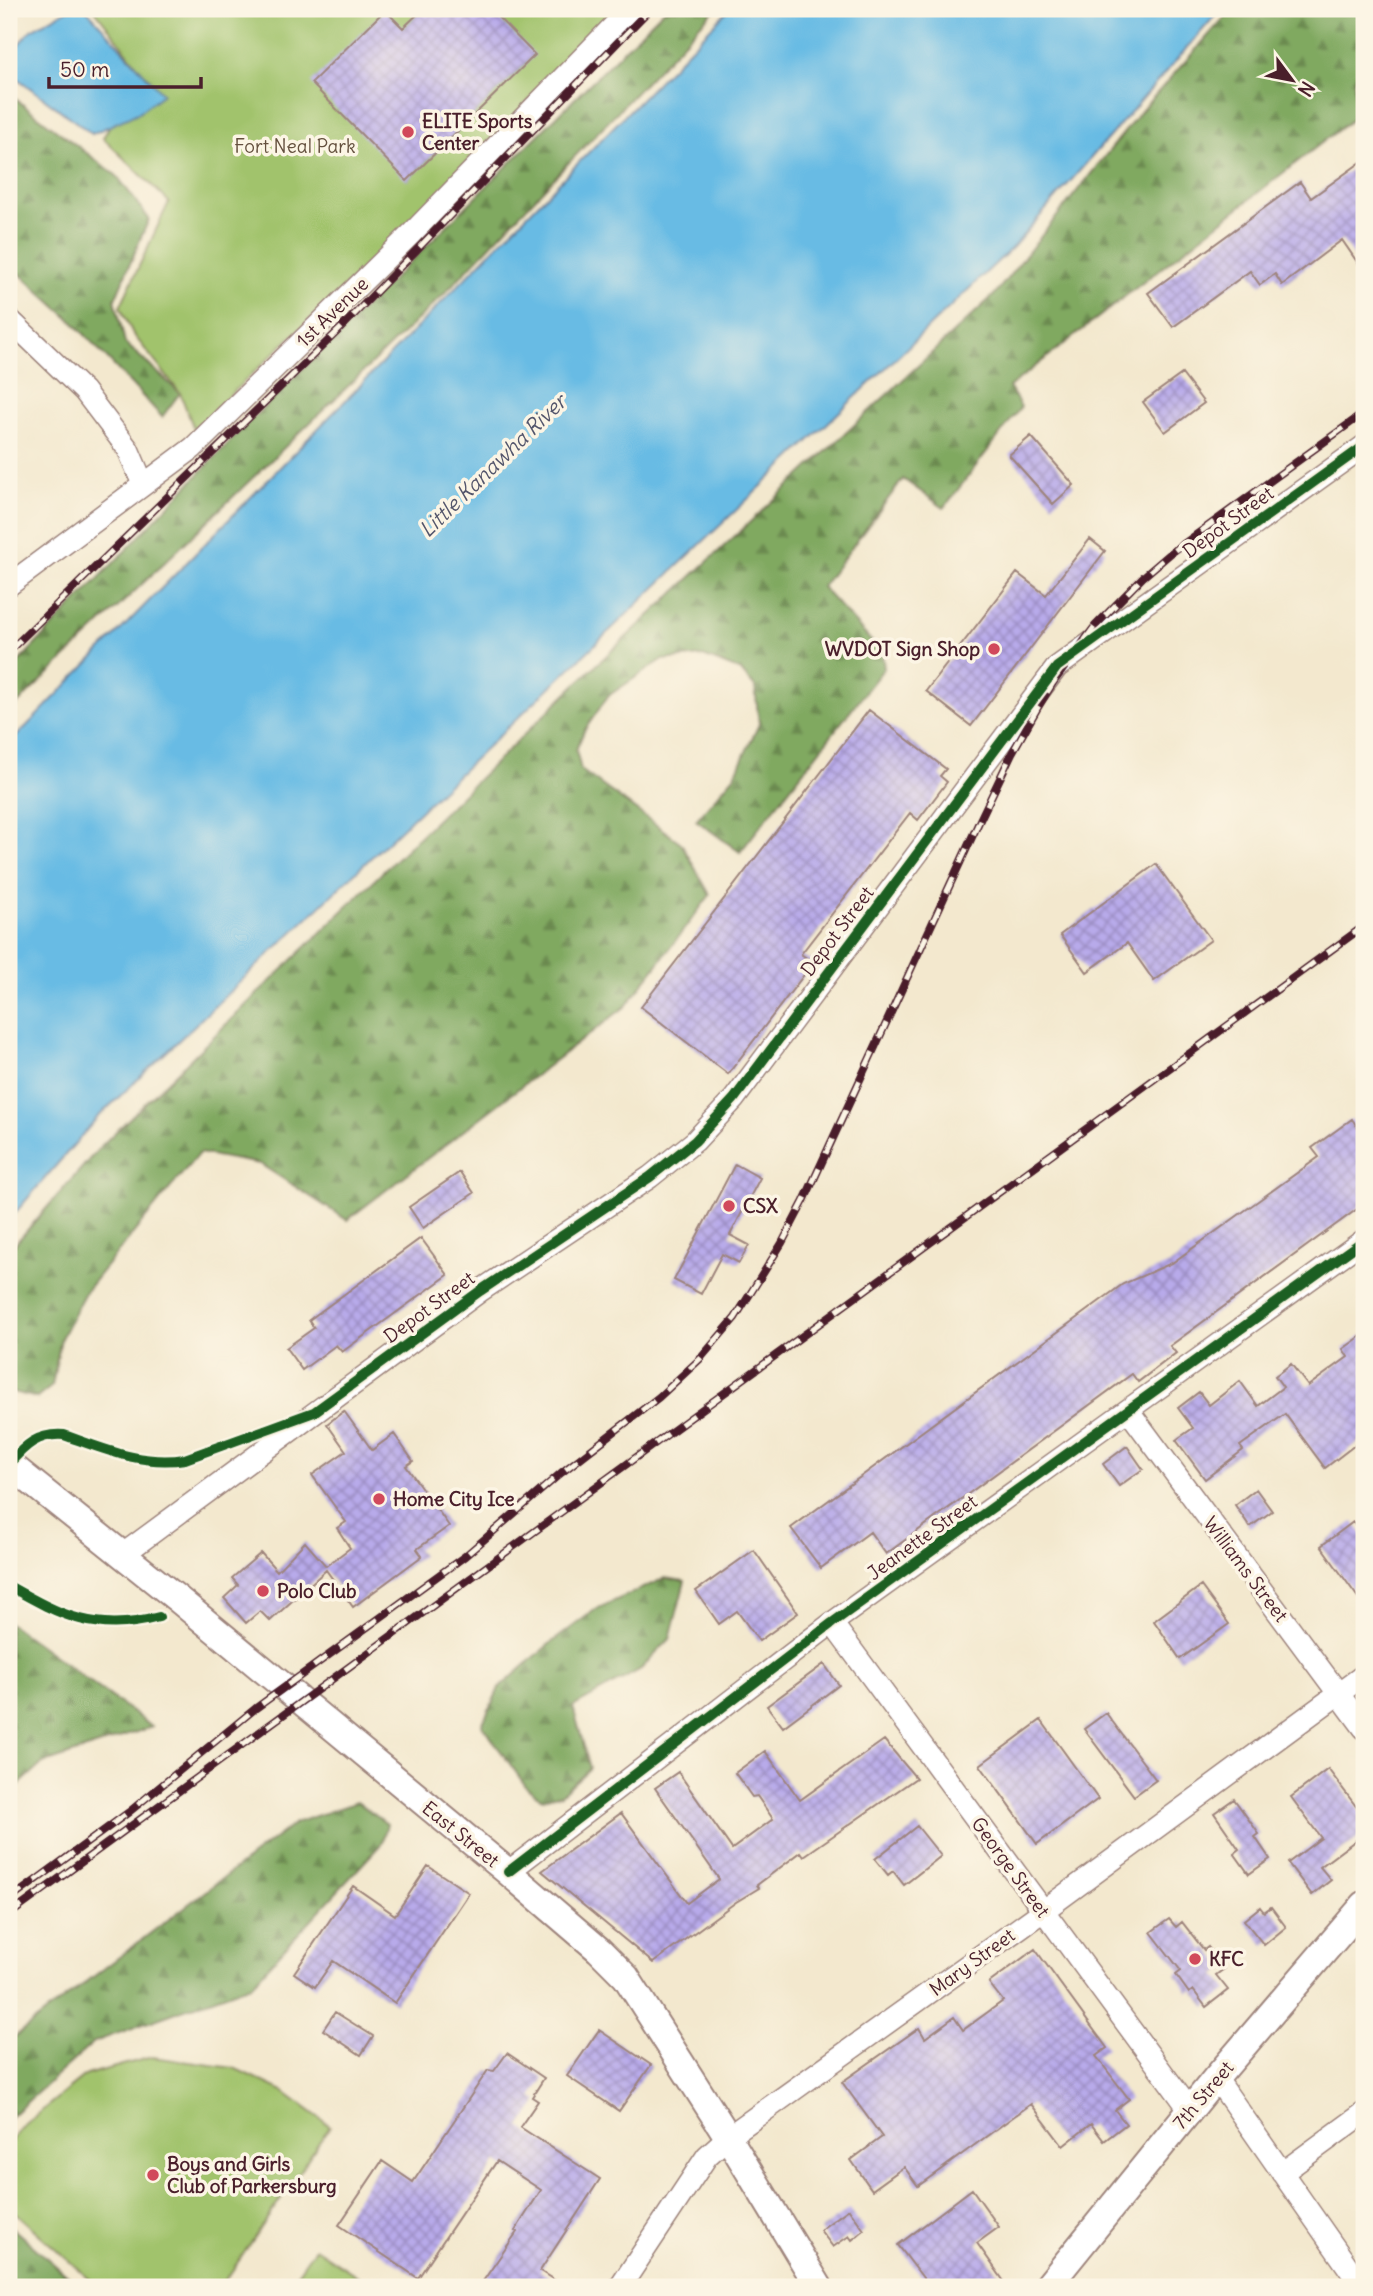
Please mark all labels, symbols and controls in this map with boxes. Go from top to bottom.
scale bar [49,46,201,90]
north arrow [1258,46,1328,116]
text: 50 m [60,56,109,83]
text: N [1293,77,1320,101]
place label: ELITE Sports Center [422,109,533,155]
marker: ELITE Sports Center [400,124,416,140]
park label: Fort Neal Park [234,134,356,158]
street label: 1st Avenue [291,272,373,352]
water label: Little Kanawha River [413,387,574,543]
street label: Depot Street [1178,481,1278,563]
place label: WVDOT Sign Shop [825,637,980,661]
marker: WVDOT Sign Shop [986,641,1002,657]
street label: Depot Street [795,881,879,981]
place label: CSX [743,1194,778,1218]
marker: CSX [721,1198,737,1214]
street label: Depot Street [379,1266,479,1348]
place label: Home City Ice [393,1487,515,1511]
street label: Jeanette Street [862,1489,982,1585]
marker: Home City Ice [371,1491,387,1507]
street label: Williams Street [1199,1512,1293,1626]
place label: Polo Club [277,1579,357,1603]
marker: Polo Club [255,1583,271,1599]
street label: East Street [418,1796,504,1872]
street label: George Street [967,1812,1055,1922]
street label: Mary Street [925,1923,1019,2001]
place label: KFC [1209,1947,1244,1971]
marker: KFC [1187,1951,1203,1967]
street label: 7th Street [1167,2056,1239,2134]
place label: Boys and Girls Club of Parkersburg [167,2152,337,2198]
marker: Boys and Girls Club of Parkersburg [145,2167,161,2183]

